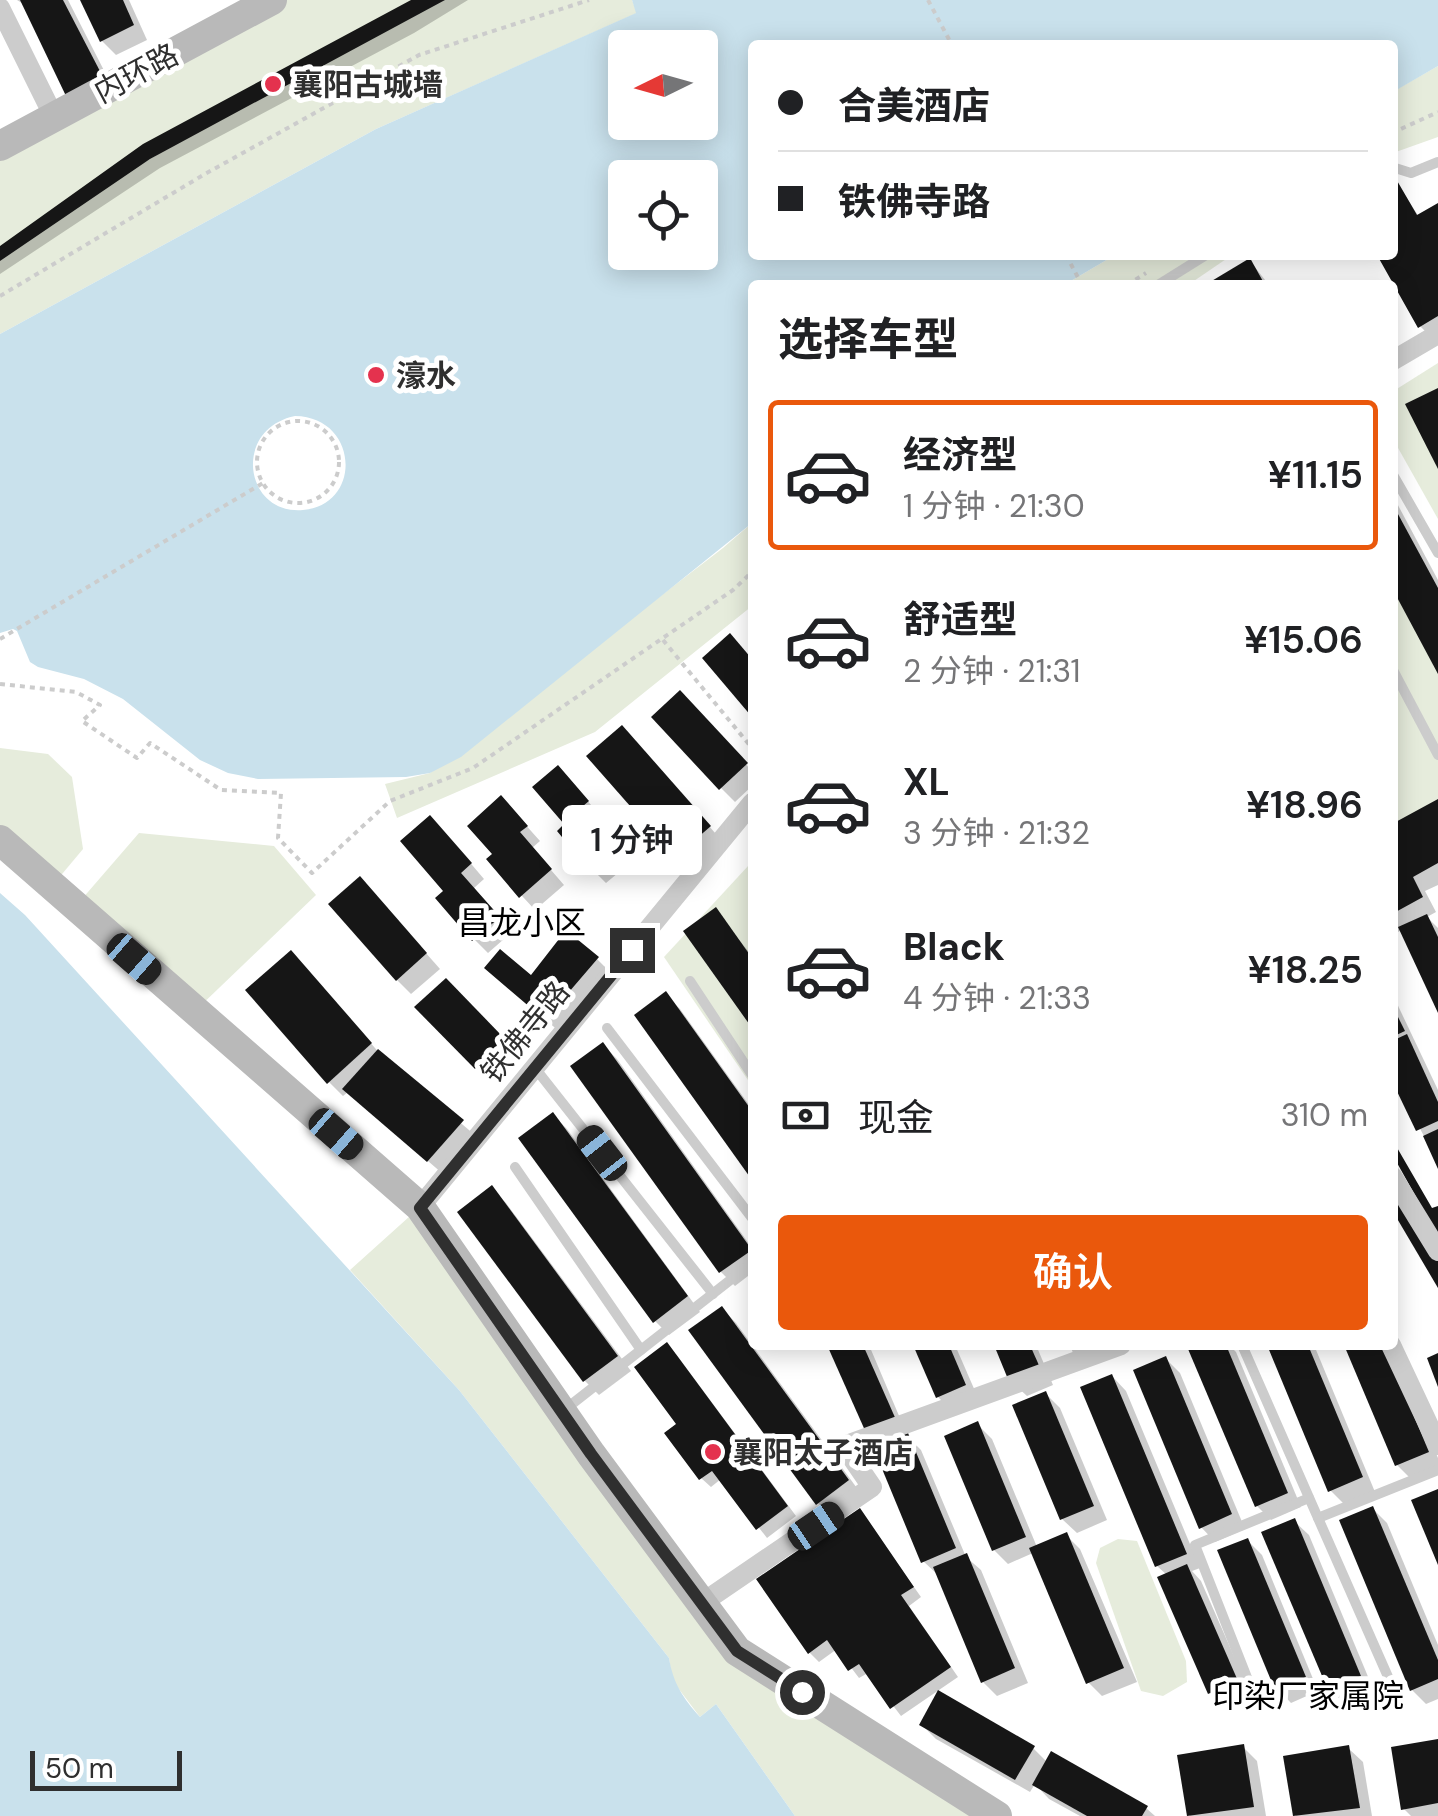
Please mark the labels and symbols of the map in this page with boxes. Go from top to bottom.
north arrow [608,30,718,140]
street label: 内环路 [87,35,185,111]
place label: 襄阳古城墙 [293,65,443,104]
marker: 襄阳古城墙 [262,73,284,95]
place label: 濠水 [396,356,456,395]
marker: 濠水 [365,364,387,386]
callout: 1 分钟 [562,805,702,875]
district label: 昌龙小区 [458,902,586,944]
car [102,928,166,990]
route end [610,928,655,973]
street label: 铁佛寺路 [472,973,578,1091]
car [304,1103,368,1165]
car [572,1120,632,1186]
place label: 襄阳太子酒店 [733,1433,913,1472]
marker: 襄阳太子酒店 [702,1441,724,1463]
car [783,1497,849,1555]
route start [780,1670,825,1715]
district label: 印染厂家属院 [1212,1675,1404,1717]
scale bar [30,1746,182,1790]

